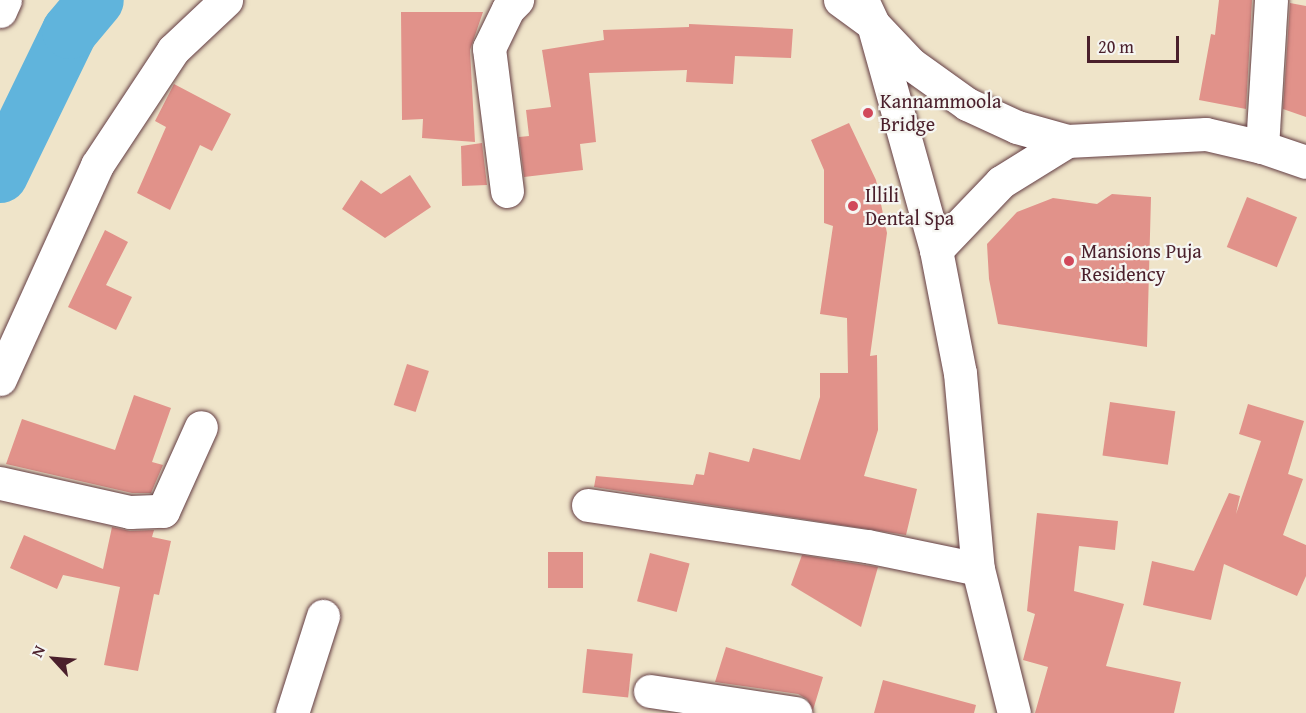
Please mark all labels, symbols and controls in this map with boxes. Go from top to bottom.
scale bar [1090,24,1182,62]
text: 20 m [1098,33,1134,60]
place label: Kannammoola Bridge [880,89,1001,136]
marker: Kannammoola Bridge [861,106,875,120]
place label: Illili Dental Spa [865,183,954,230]
marker: Illili Dental Spa [846,199,860,213]
place label: Mansions Puja Residency [1081,238,1202,285]
marker: Mansions Puja Residency [1062,254,1076,268]
north arrow [24,629,84,689]
text: N [25,641,51,661]

